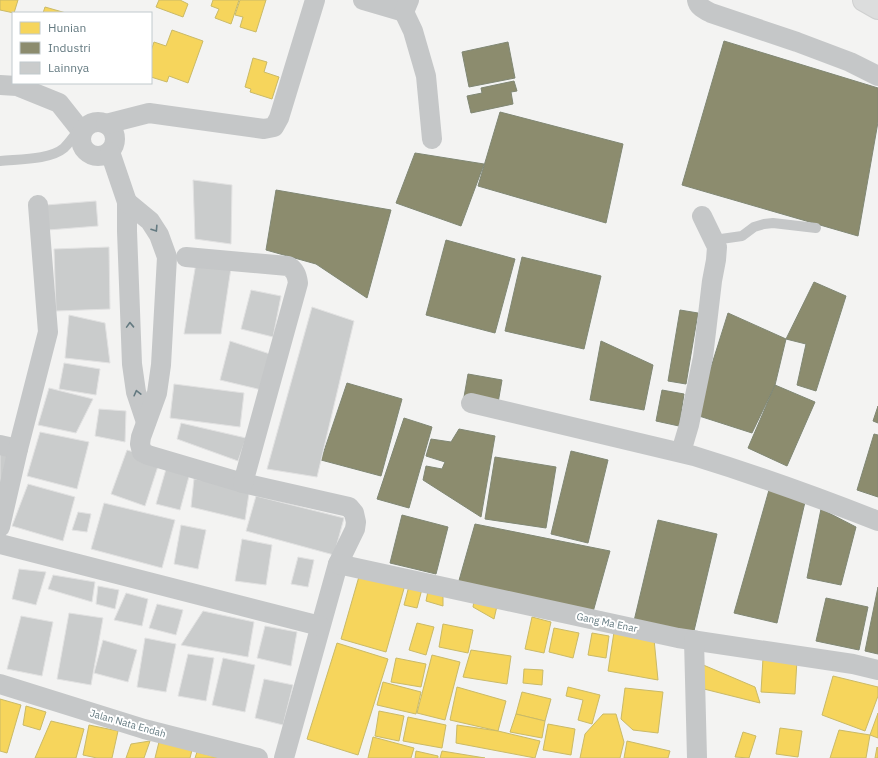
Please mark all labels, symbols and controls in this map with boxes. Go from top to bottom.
legend [12,12,152,84]
text: Hunian [48,20,86,35]
text: Industri [48,40,91,55]
text: Lainnya [48,60,90,75]
one-way arrow [150,225,157,232]
one-way arrow [126,322,135,328]
one-way arrow [133,390,142,397]
street label: Gang Ma Enar [575,610,639,635]
street label: Jalan Nata Endah [88,706,167,741]

